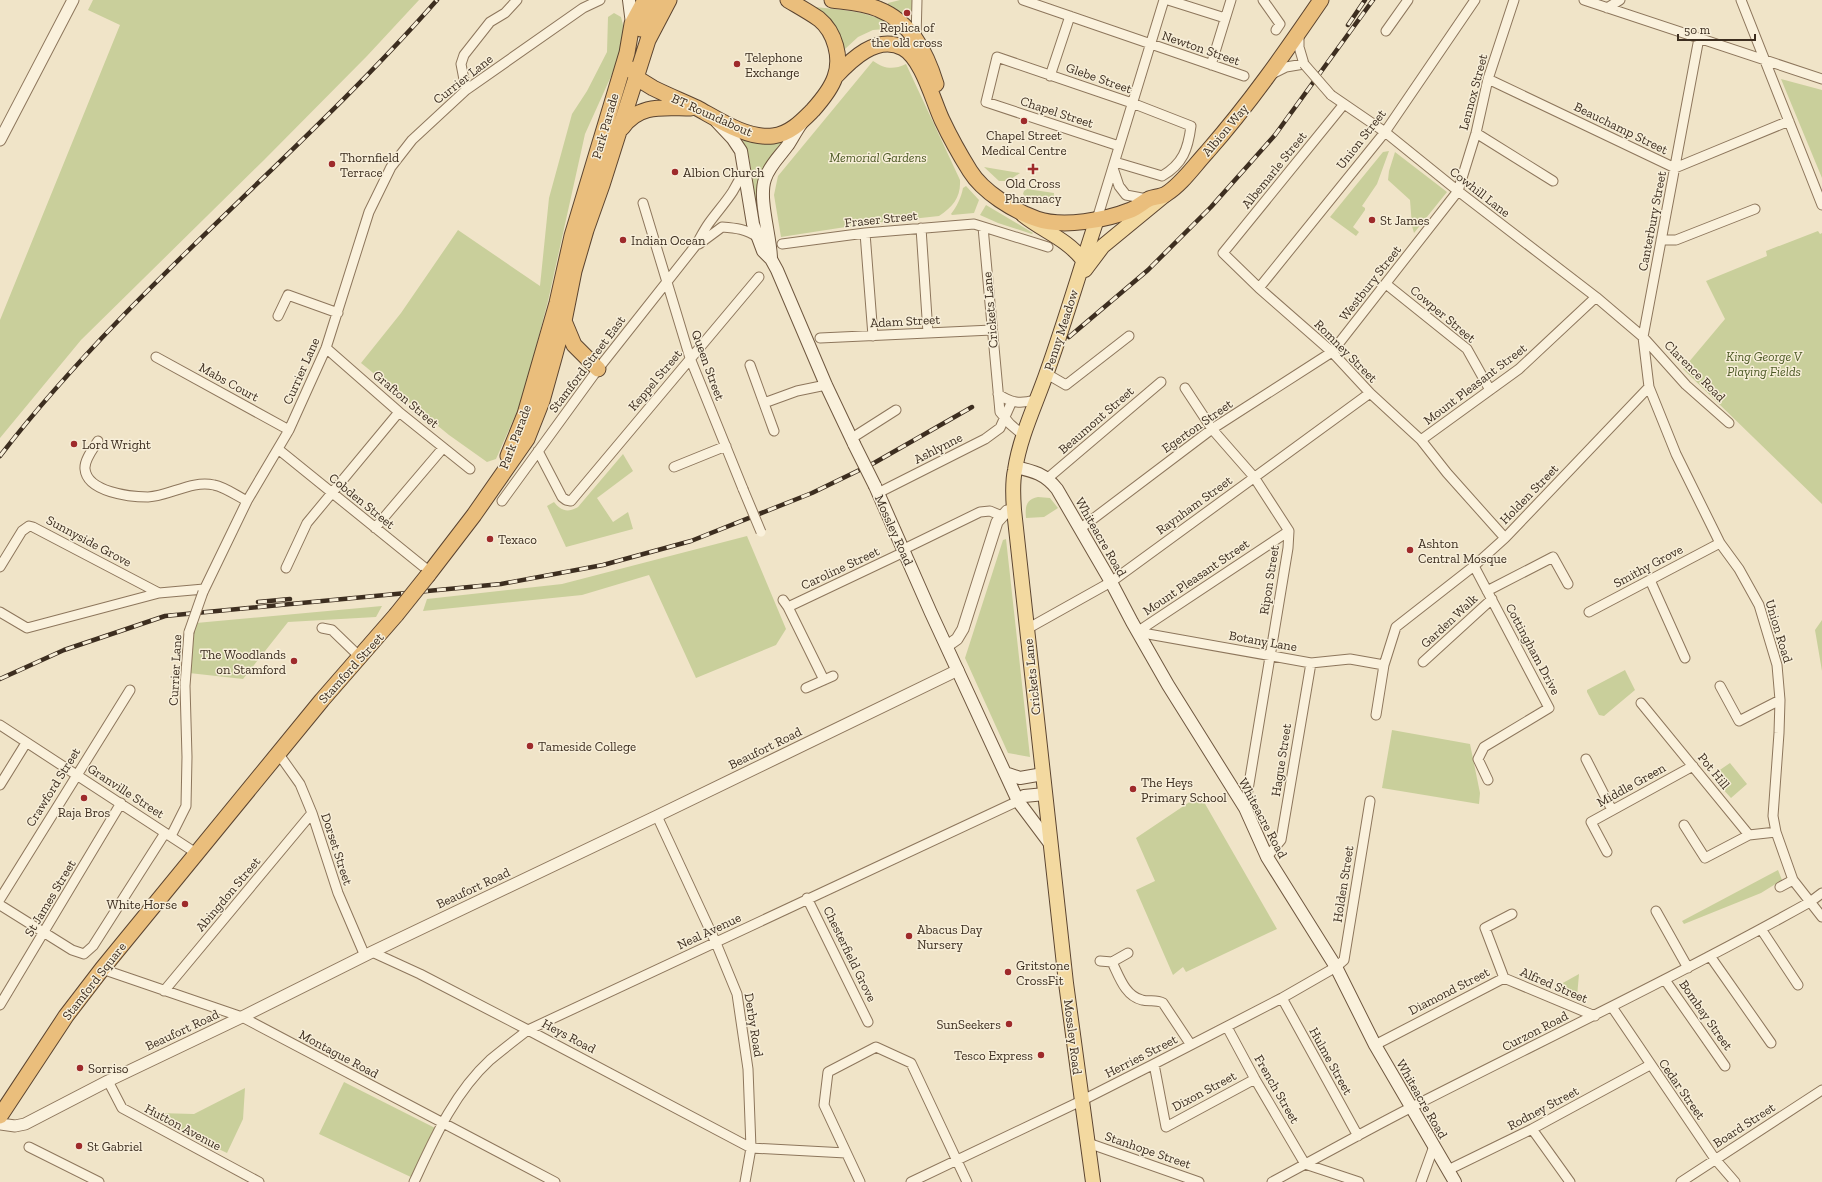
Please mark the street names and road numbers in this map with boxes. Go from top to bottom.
street label: Newton Street [1160,28,1242,68]
street label: Currier Lane [430,51,496,107]
street label: Lennox Street [1456,52,1490,132]
street label: Glebe Street [1064,60,1134,96]
street label: BT Roundabout [669,90,755,140]
street label: Park Parade [589,92,621,160]
street label: Chapel Street [1019,93,1096,131]
street label: Beauchamp Street [1572,99,1671,157]
street label: Albion Way [1199,101,1251,159]
street label: Union Street [1333,106,1389,172]
street label: Albemarle Street [1238,128,1310,211]
street label: Cowhill Lane [1447,164,1513,220]
street label: Canterbury Street [1635,169,1669,272]
street label: Fraser Street [844,208,918,230]
street label: Westbury Street [1336,242,1404,324]
street label: Crickets Lane [979,271,1001,349]
street label: Cowper Street [1407,282,1479,346]
street label: Penny Meadow [1041,288,1081,372]
street label: Adam Street [870,312,941,330]
street label: Stamford Street East [546,313,628,415]
street label: Romney Street [1311,316,1381,386]
street label: Queen Street [688,328,728,402]
street label: Currier Lane [280,335,322,407]
street label: Clarence Road [1661,337,1729,405]
street label: Mount Pleasant Street [1421,340,1530,428]
street label: Keppel Street [625,346,685,414]
street label: Mabs Court [197,359,262,405]
street label: Grafton Street [370,367,442,431]
street label: Beaumont Street [1055,383,1137,457]
street label: Egerton Street [1159,396,1235,456]
street label: Park Parade [496,403,534,471]
street label: Ashlynne [911,429,965,467]
street label: Holden Street [1497,461,1561,527]
street label: Cobden Street [326,470,398,532]
street label: Raynham Street [1153,472,1235,538]
street label: Mossley Road [872,492,916,568]
street label: Whiteacre Road [1072,495,1130,579]
street label: Sunnyside Grove [44,512,134,570]
street label: Mount Pleasant Street [1140,536,1252,618]
street label: Smithy Grove [1611,541,1685,591]
street label: Caroline Street [798,543,882,593]
street label: Ripon Street [1256,544,1282,616]
street label: Garden Walk [1418,591,1481,651]
street label: Union Road [1762,598,1796,664]
street label: Cottingham Drive [1503,601,1563,697]
street label: Botany Lane [1228,628,1298,654]
street label: Stamford Street [315,629,387,706]
street label: Currier Lane [166,634,184,706]
street label: Crickets Lane [1021,638,1043,716]
street label: Hague Street [1268,722,1294,798]
street label: Beaufort Road [726,724,804,772]
street label: Crawford Street [23,745,83,829]
street label: Pot Hill [1695,750,1733,792]
street label: Middle Green [1594,760,1668,810]
street label: Granville Street [85,761,167,821]
street label: Whiteacre Road [1236,775,1290,861]
street label: Dorset Street [318,811,356,887]
street label: Holden Street [1330,844,1357,923]
street label: Abingdon Street [193,854,263,934]
street label: St James Street [21,857,79,939]
street label: Beaufort Road [434,864,512,912]
street label: Chesterfield Grove [820,904,880,1004]
street label: Neal Avenue [675,910,743,952]
street label: Stamford Square [59,939,129,1023]
street label: Diamond Street [1406,964,1492,1018]
street label: Alfred Street [1518,964,1590,1006]
street label: Bombay Street [1676,977,1736,1053]
street label: Derby Road [742,992,766,1058]
street label: Mossley Road [1061,998,1085,1076]
street label: Beaufort Road [143,1006,221,1054]
street label: Curzon Road [1499,1008,1571,1054]
street label: Heys Road [540,1016,598,1056]
street label: Hulme Street [1306,1025,1356,1098]
street label: Montague Road [297,1027,381,1081]
street label: Herries Street [1102,1031,1180,1081]
street label: French Street [1251,1052,1303,1126]
street label: Cedar Street [1656,1056,1708,1122]
street label: Whiteacre Road [1393,1057,1451,1141]
street label: Dixon Street [1169,1068,1239,1114]
street label: Rodney Street [1505,1083,1581,1133]
street label: Board Street [1710,1099,1778,1151]
street label: Hutton Avenue [142,1101,224,1153]
street label: Stanhope Street [1103,1128,1193,1172]

